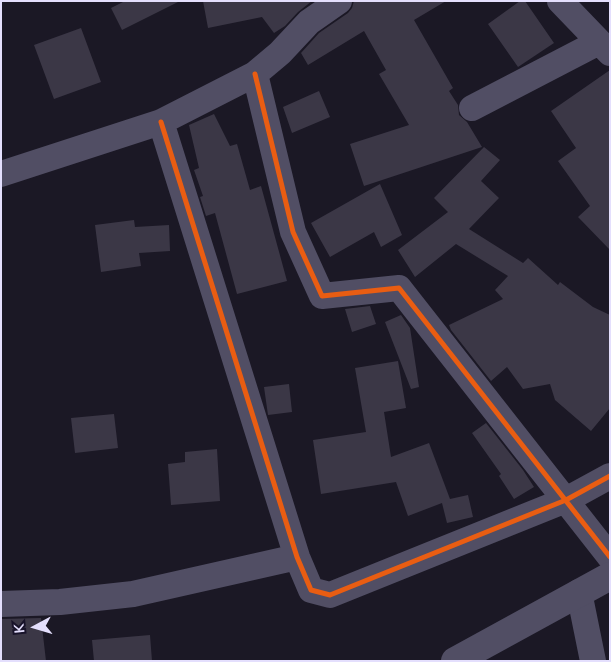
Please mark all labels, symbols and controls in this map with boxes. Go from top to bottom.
north arrow [10,602,60,652]
text: K [10,623,30,634]

